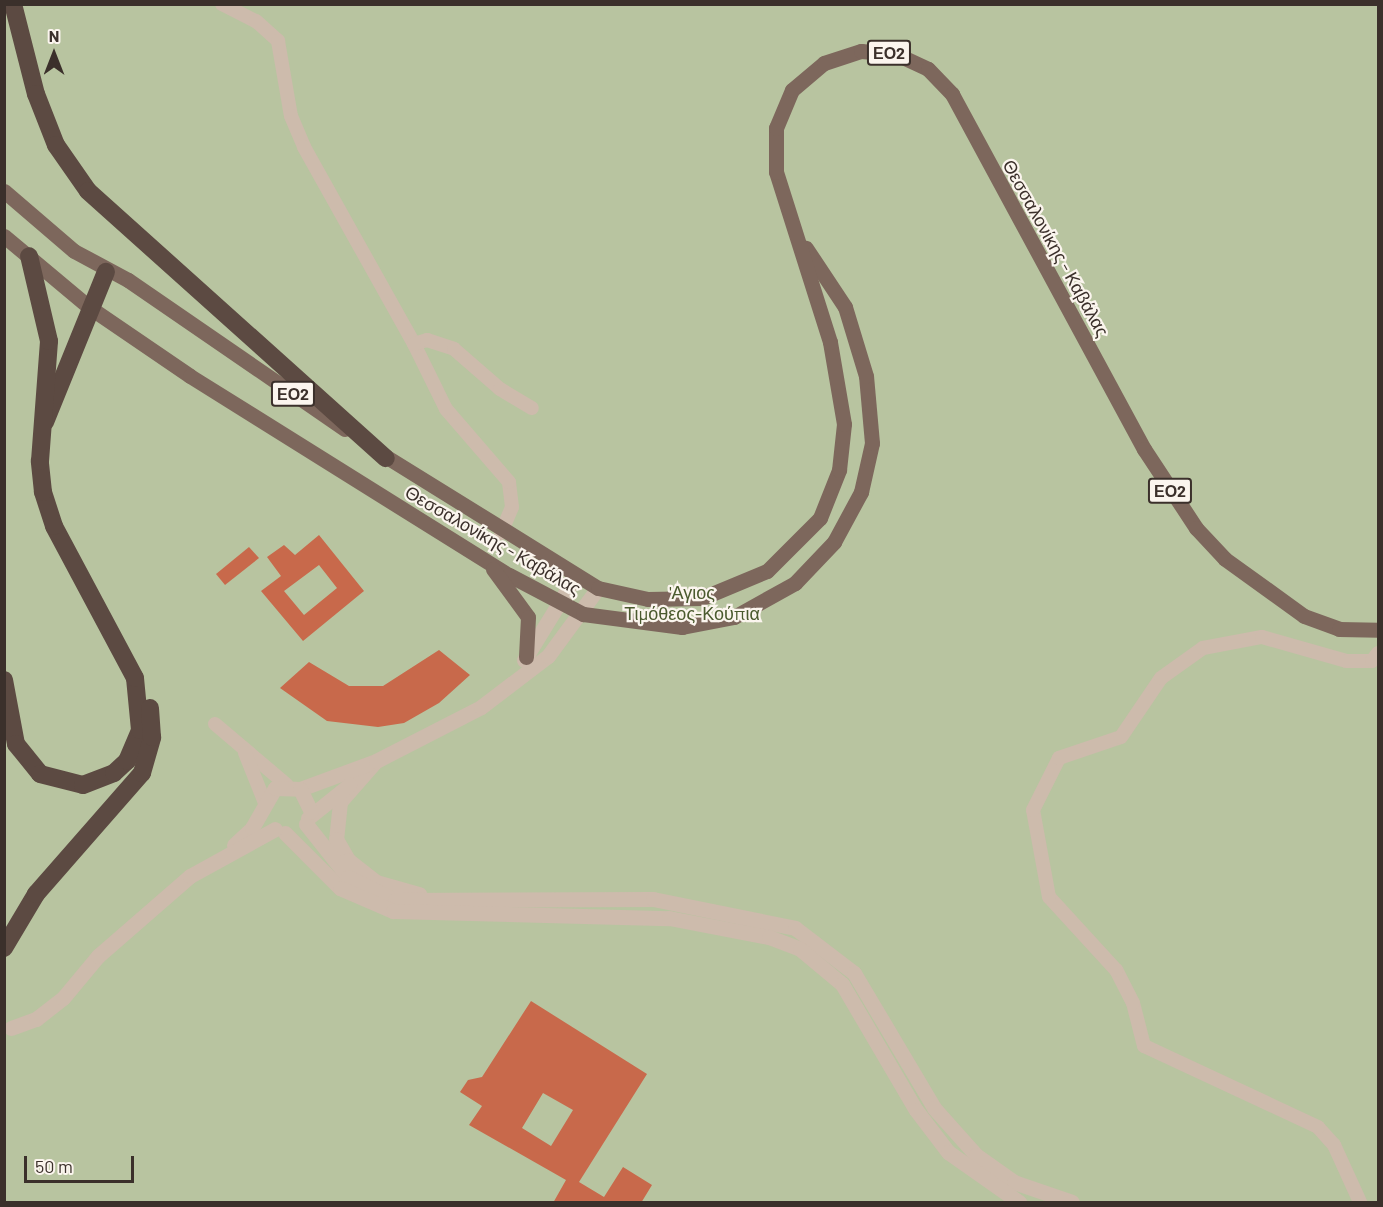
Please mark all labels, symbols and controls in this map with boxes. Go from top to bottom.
north arrow [24,24,84,84]
text: N [49,26,59,45]
road number: ΕΟ2 [866,40,912,66]
street label: Θεσσαλονίκης - Καβάλας [998,156,1114,340]
road number: ΕΟ2 [270,381,316,407]
road number: ΕΟ2 [1148,478,1192,504]
street label: Θεσσαλονίκης - Καβάλας [401,481,585,599]
park label: 'Αγιος Τιμόθεος-Κούπια [624,582,760,624]
scale bar [27,1144,136,1182]
text: 50 m [35,1155,73,1177]

